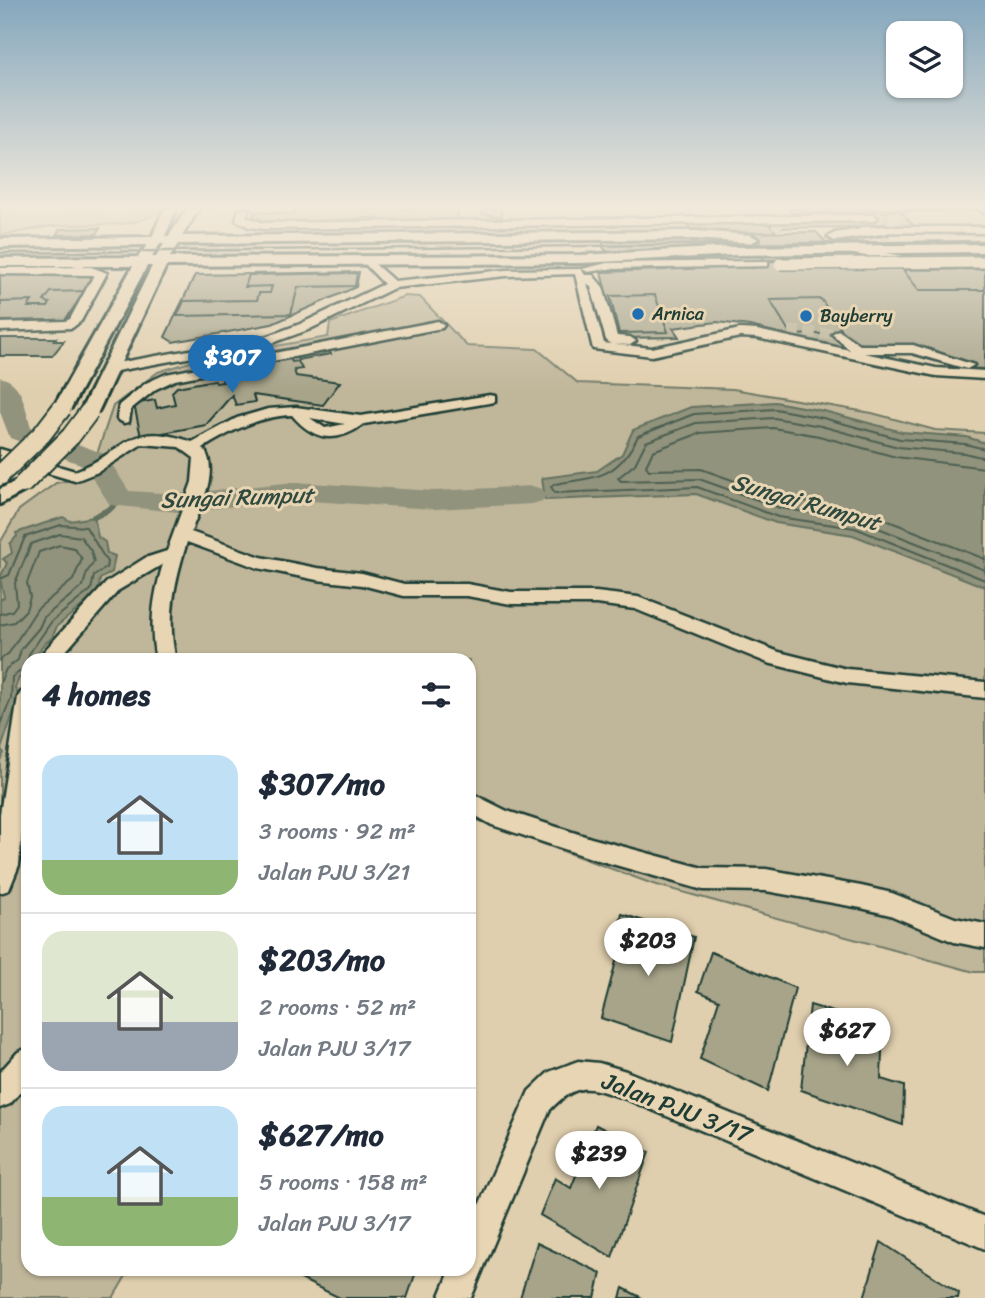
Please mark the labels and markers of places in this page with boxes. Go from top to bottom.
place label: Arnica [651,298,705,330]
place label: Bayberry [820,300,893,332]
marker: Arnica [630,306,646,322]
marker: Bayberry [798,308,814,324]
pin: $307 [191,336,273,395]
pin: $203 [607,918,689,978]
pin: $627 [806,1009,888,1068]
pin: $239 [558,1132,640,1191]

